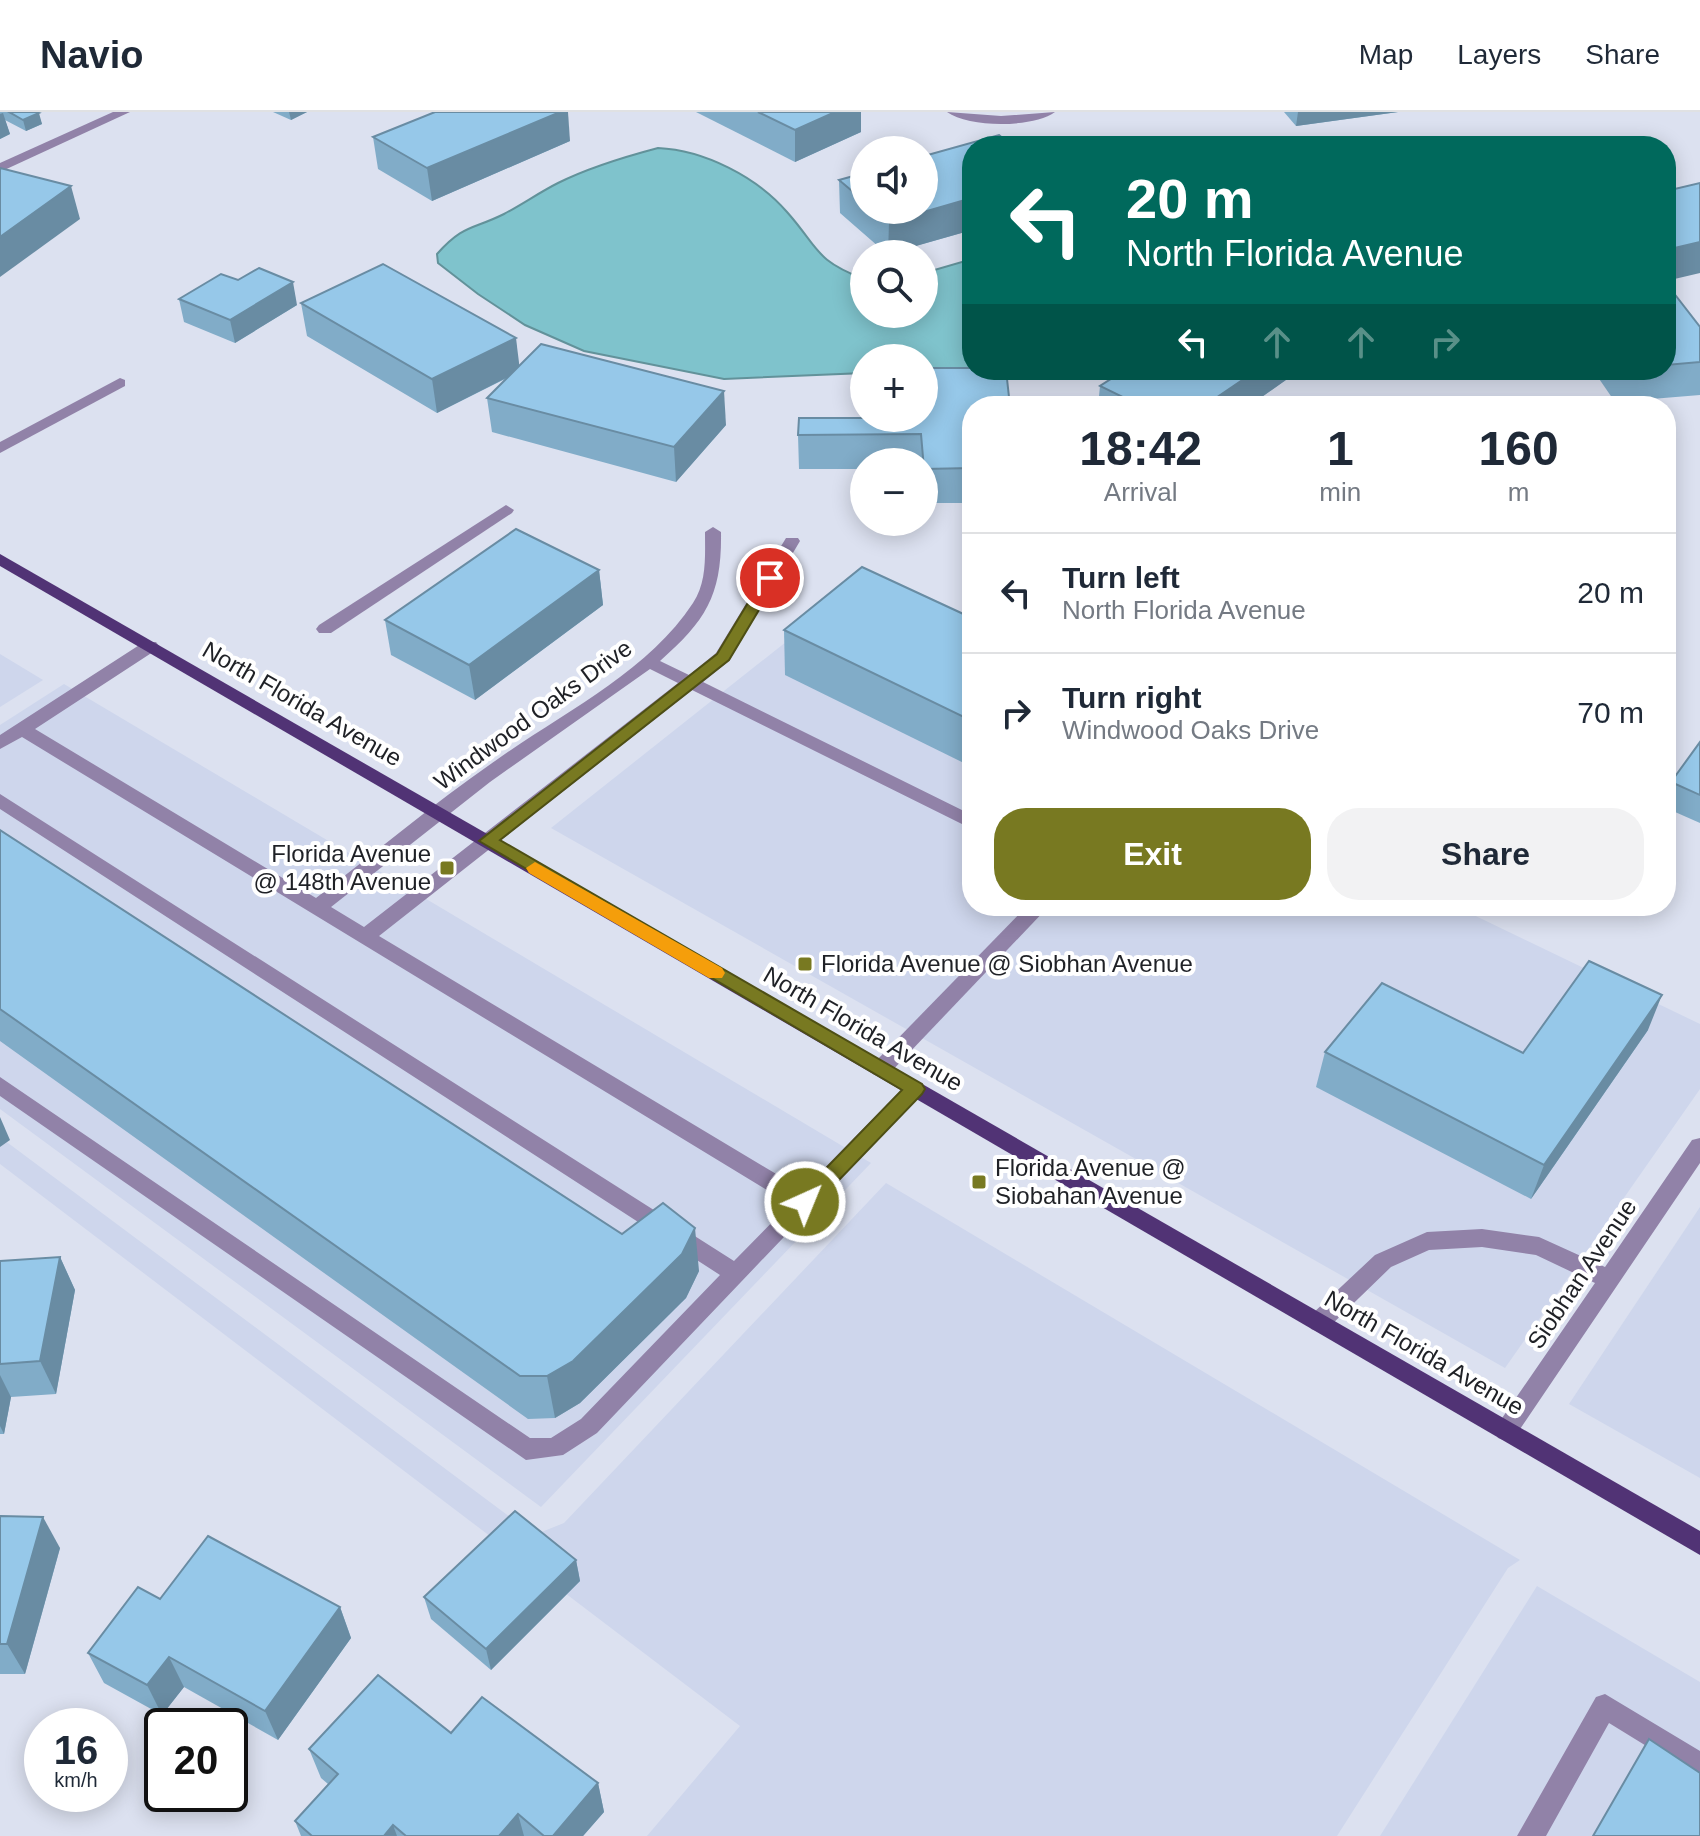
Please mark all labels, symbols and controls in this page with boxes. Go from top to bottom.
text: Navio [40,34,143,76]
text: Map [1359,39,1413,70]
text: Layers [1457,39,1541,70]
text: Share [1585,39,1660,70]
map controls [850,136,938,536]
button: sound [850,136,938,224]
text: 20 m [1126,167,1254,230]
icon: left [994,168,1098,272]
text: North Florida Avenue [1126,233,1464,274]
button: search [850,240,938,328]
icon: left [1171,320,1215,364]
icon: ahead [1255,320,1299,364]
icon: ahead [1339,320,1383,364]
icon: right [1423,320,1467,364]
button: + [850,344,938,432]
text: 18:42 [1079,422,1202,475]
text: 1 [1327,422,1354,475]
text: 160 [1479,422,1559,475]
button: − [850,448,938,536]
text: Arrival [1104,477,1178,507]
text: min [1319,477,1361,507]
text: m [1508,477,1529,507]
pin [736,544,804,612]
icon: arrive [748,556,792,600]
text: Turn left [1062,561,1180,594]
icon: left [994,571,1038,615]
text: 20 m [1577,576,1644,609]
text: North Florida Avenue [1062,595,1306,625]
street label: Windwood Oaks Drive [429,634,637,795]
street label: North Florida Avenue [198,636,406,772]
text: Turn right [1062,681,1201,714]
icon: right [994,691,1038,735]
text: 70 m [1577,696,1644,729]
text: Windwood Oaks Drive [1062,715,1319,745]
button: Exit [994,808,1311,900]
button: Share [1327,808,1644,900]
place label: Florida Avenue @ 148th Avenue [254,840,431,895]
marker: Florida Avenue @ 148th Avenue [438,859,456,877]
place label: Florida Avenue @ Siobhan Avenue [821,950,1193,977]
marker: Florida Avenue @ Siobhan Avenue [796,955,814,973]
street label: North Florida Avenue [759,961,967,1097]
place label: Florida Avenue @ Siobahan Avenue [995,1154,1186,1209]
position arrow [763,1160,847,1244]
marker: Florida Avenue @ Siobahan Avenue [970,1173,988,1191]
street label: Siobhan Avenue [1522,1194,1642,1354]
street label: North Florida Avenue [1320,1285,1528,1421]
speed limit sign: 20 [144,1708,248,1812]
text: 16 [54,1728,98,1772]
text: km/h [54,1769,98,1791]

